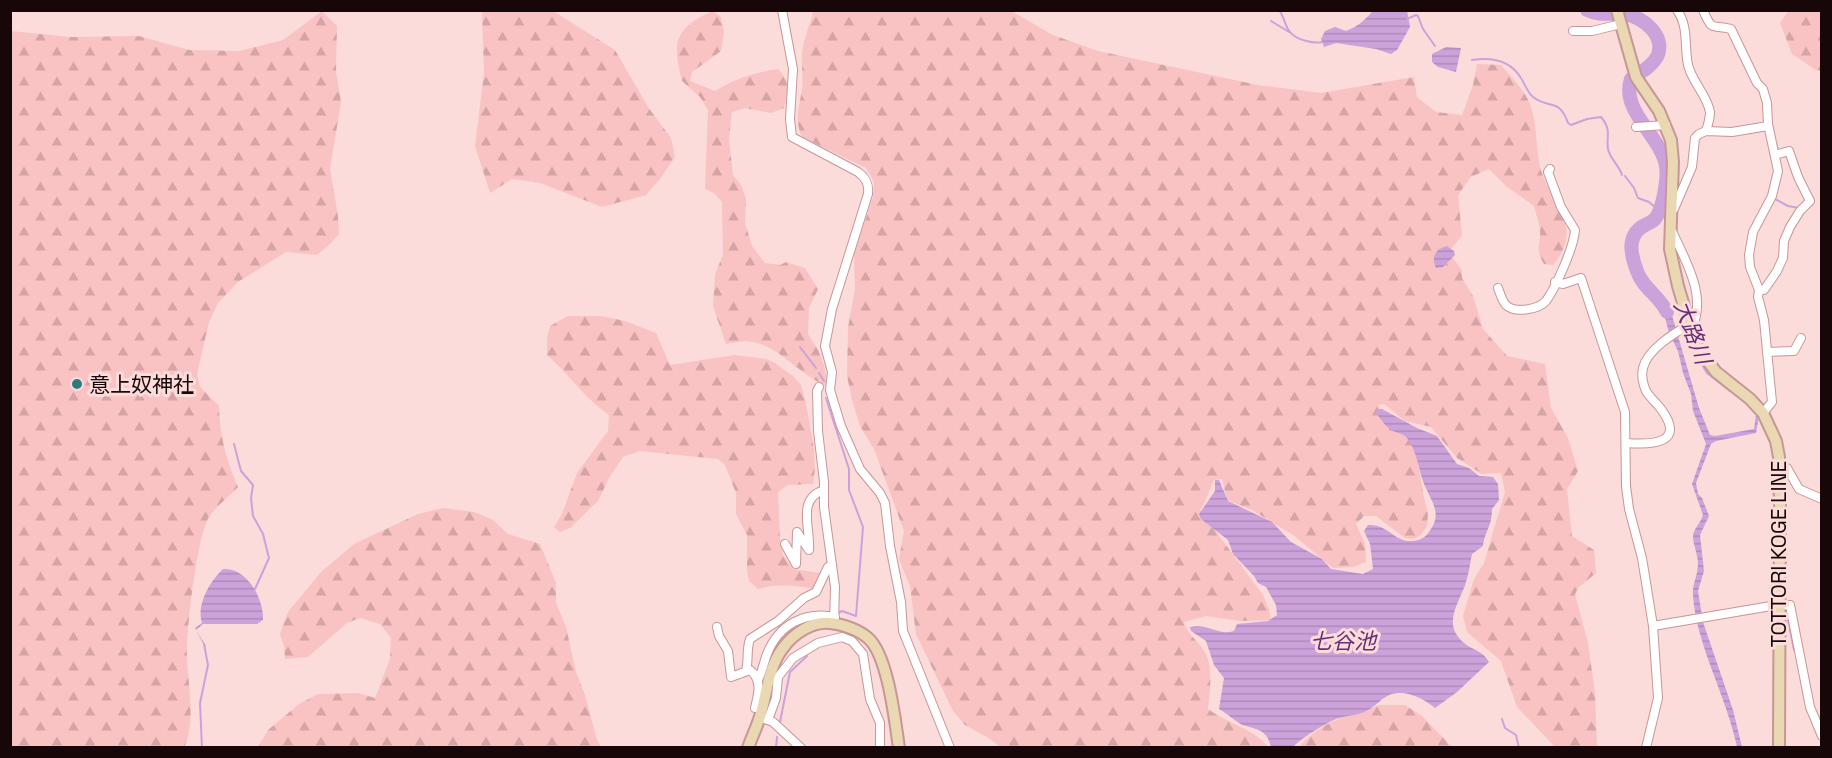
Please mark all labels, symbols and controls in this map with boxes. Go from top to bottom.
water label: 大路川 [1668,296,1719,370]
place label: 意上奴神社 [89,371,194,398]
marker: 意上奴神社 [70,377,84,391]
street label: TOTTORI KOGE LINE [1765,461,1792,647]
water label: 七谷池 [1310,627,1378,655]

